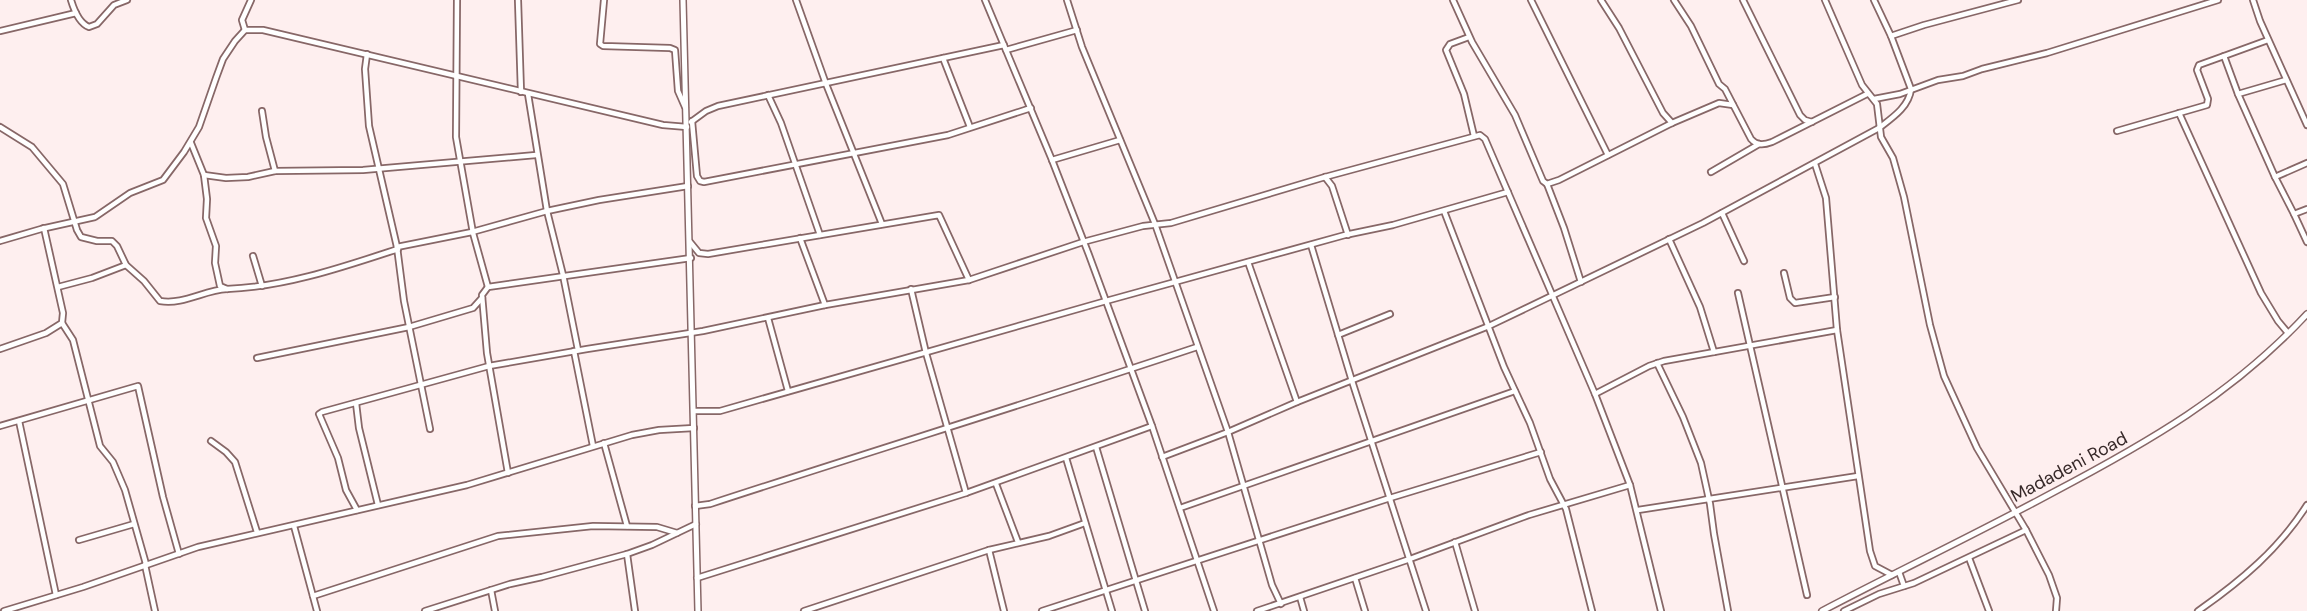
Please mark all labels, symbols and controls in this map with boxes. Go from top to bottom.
street label: Madadeni Road [2006,426,2132,508]

